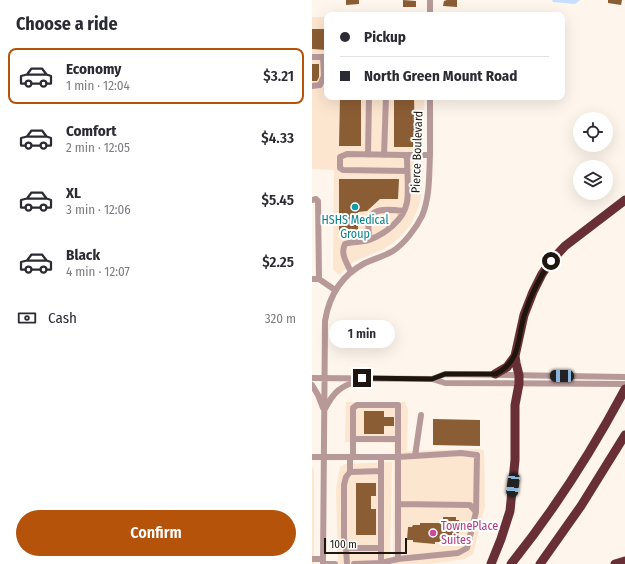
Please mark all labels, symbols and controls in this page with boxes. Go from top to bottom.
text: Choose a ride [16,13,118,35]
text: Pickup [364,28,406,46]
icon: car [18,58,54,94]
text: Economy [66,60,121,78]
text: $3.21 [263,67,294,85]
text: North Green Mount Road [364,67,517,85]
text: 1 min · 12:04 [66,78,130,93]
street label: Pierce Boulevard [409,111,425,193]
map controls [573,112,613,200]
button: locate [573,112,613,152]
icon: car [18,120,54,156]
text: Comfort [66,122,117,140]
text: $4.33 [261,129,294,147]
text: 2 min · 12:05 [66,140,130,155]
button: layers [573,160,613,200]
icon: car [18,182,54,218]
text: XL [66,184,81,202]
text: $5.45 [262,191,294,209]
text: 3 min · 12:06 [66,202,131,217]
marker: HSHS Medical Group [350,202,360,212]
place label: HSHS Medical Group [321,213,389,241]
icon: car [18,244,54,280]
text: Black [66,246,100,264]
route start [542,252,560,270]
text: $2.25 [262,253,294,271]
text: 4 min · 12:07 [66,264,130,279]
icon: cash [16,307,38,329]
text: Cash [48,309,77,327]
text: 320 m [265,311,296,326]
callout: 1 min [329,320,395,348]
text: 1 min [348,326,376,341]
route end [353,369,371,387]
car [550,370,574,382]
car [506,472,520,498]
button: Confirm [16,510,296,556]
place label: TownePlace Suites [441,519,498,547]
marker: TownePlace Suites [428,528,438,538]
scale bar [324,536,407,555]
text: 100 m [330,538,357,551]

